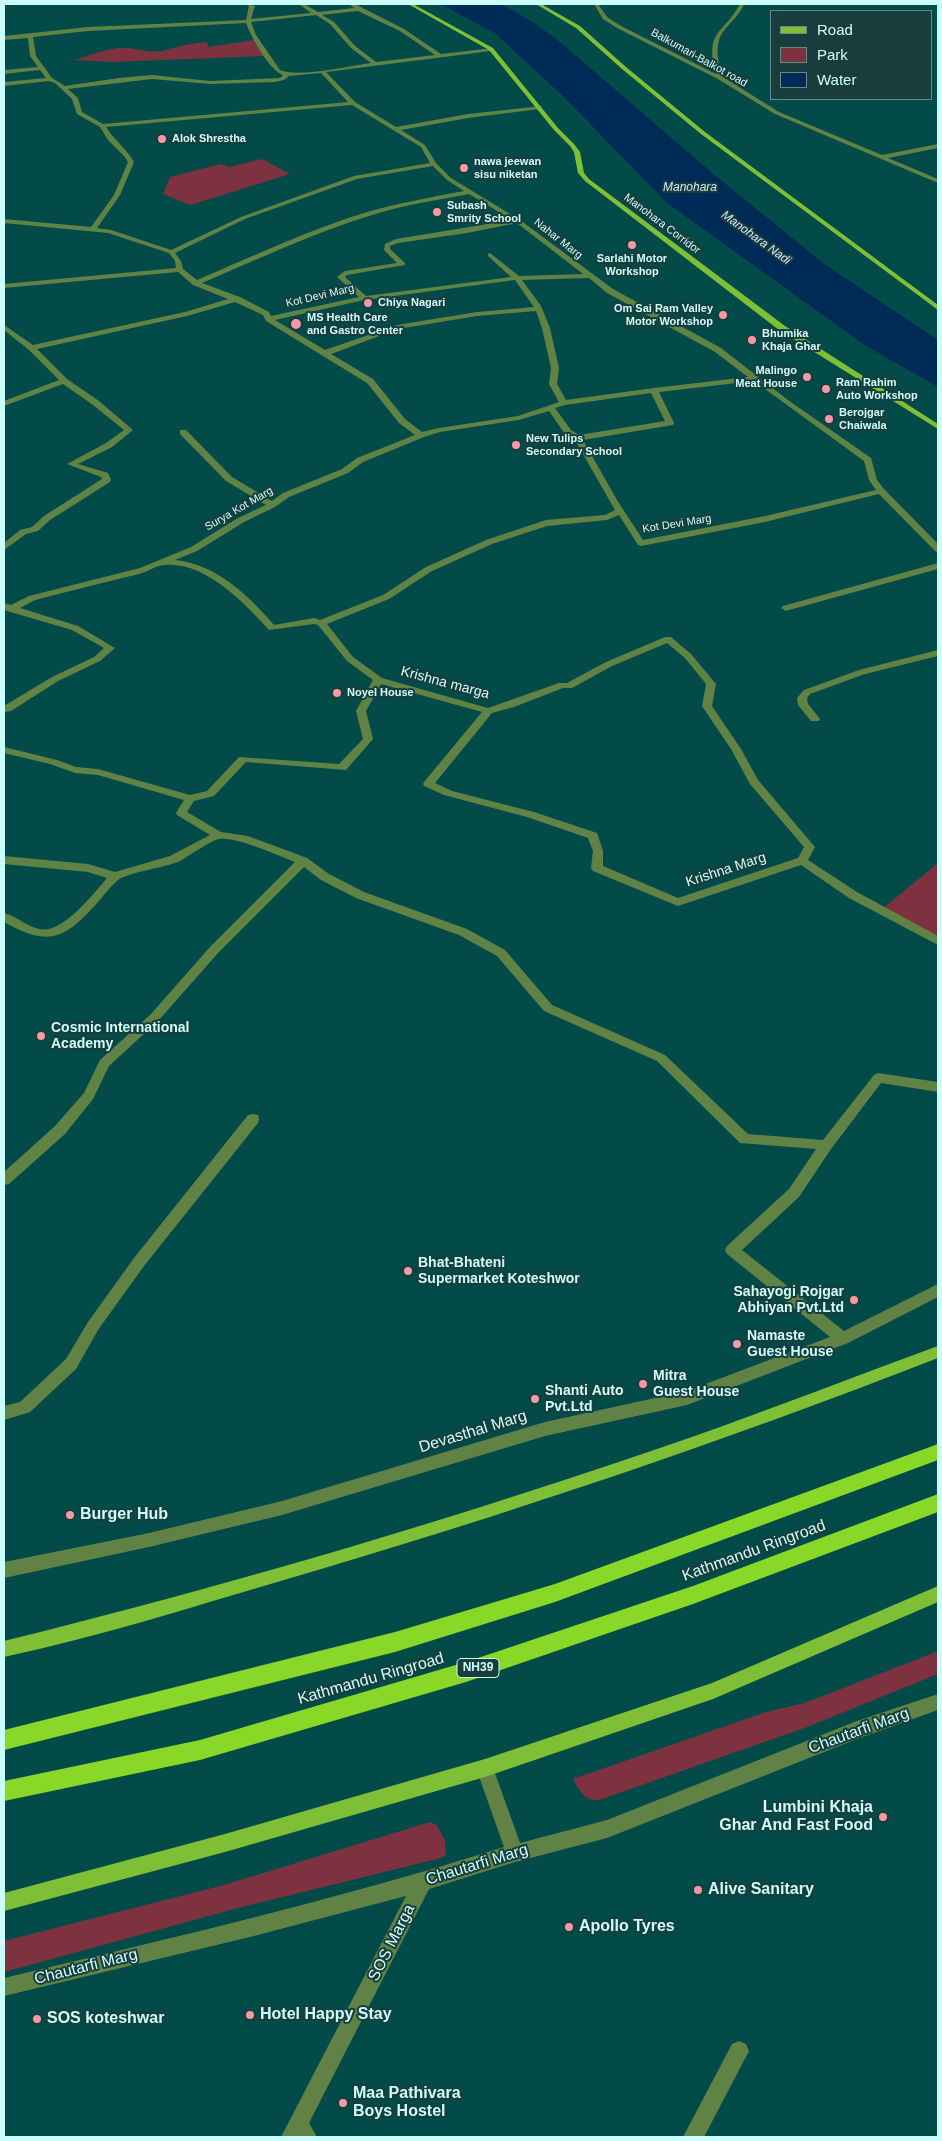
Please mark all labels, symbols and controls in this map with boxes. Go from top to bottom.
legend [770,10,932,100]
text: Road [817,21,853,38]
street label: Balkumari-Balkot road [648,26,750,90]
text: Park [817,46,848,63]
text: Water [817,71,856,88]
place label: Alok Shrestha [172,132,246,146]
marker: Alok Shrestha [156,133,168,145]
place label: nawa jeewan sisu niketan [474,155,541,181]
marker: nawa jeewan sisu niketan [458,162,470,174]
water label: Manohara [663,181,717,195]
street label: Manohara Corridor [621,191,703,257]
place label: Subash Smrity School [447,199,521,225]
marker: Subash Smrity School [431,206,443,218]
water label: Manohara Nadi [719,208,793,268]
street label: Nahar Marg [531,216,585,262]
marker: Sarlahi Motor Workshop [626,239,638,251]
place label: Sarlahi Motor Workshop [597,252,667,278]
street label: Kot Devi Marg [285,282,355,310]
place label: Chiya Nagari [378,296,445,310]
marker: Chiya Nagari [362,297,374,309]
place label: Om Sai Ram Valley Motor Workshop [614,302,713,328]
marker: Om Sai Ram Valley Motor Workshop [717,309,729,321]
place label: MS Health Care and Gastro Center [307,311,403,337]
marker: MS Health Care and Gastro Center [289,317,303,331]
place label: Bhumika Khaja Ghar [762,327,821,353]
marker: Bhumika Khaja Ghar [746,334,758,346]
place label: Malingo Meat House [735,364,797,390]
marker: Malingo Meat House [801,371,813,383]
place label: Ram Rahim Auto Workshop [836,376,918,402]
marker: Ram Rahim Auto Workshop [820,383,832,395]
place label: Berojgar Chaiwala [839,406,887,432]
marker: Berojgar Chaiwala [823,413,835,425]
place label: New Tulips Secondary School [526,432,622,458]
marker: New Tulips Secondary School [510,439,522,451]
street label: Surya Kot Marg [203,484,275,534]
street label: Kot Devi Marg [642,512,712,536]
street label: Krishna marga [399,663,491,703]
place label: Noyel House [347,686,414,700]
marker: Noyel House [331,687,343,699]
street label: Krishna Marg [684,849,768,891]
place label: Cosmic International Academy [51,1020,189,1052]
marker: Cosmic International Academy [35,1030,47,1042]
place label: Bhat-Bhateni Supermarket Koteshwor [418,1255,580,1288]
marker: Bhat-Bhateni Supermarket Koteshwor [402,1265,414,1277]
place label: Sahayogi Rojgar Abhiyan Pvt.Ltd [734,1284,844,1316]
marker: Sahayogi Rojgar Abhiyan Pvt.Ltd [848,1294,860,1306]
place label: Namaste Guest House [747,1328,833,1360]
marker: Namaste Guest House [731,1338,743,1350]
place label: Mitra Guest House [653,1368,739,1400]
marker: Mitra Guest House [637,1378,649,1390]
place label: Shanti Auto Pvt.Ltd [545,1383,624,1415]
marker: Shanti Auto Pvt.Ltd [529,1393,541,1405]
street label: Devasthal Marg [417,1406,529,1458]
place label: Burger Hub [80,1505,168,1525]
marker: Burger Hub [64,1509,76,1521]
street label: Kathmandu Ringroad [680,1516,828,1586]
street label: Kathmandu Ringroad [296,1649,446,1709]
road number: NH39 [457,1659,499,1678]
street label: Chautarfi Marg [806,1704,912,1758]
place label: Lumbini Khaja Ghar And Fast Food [719,1798,873,1836]
marker: Lumbini Khaja Ghar And Fast Food [877,1811,889,1823]
street label: Chautarfi Marg [424,1840,530,1890]
place label: Alive Sanitary [708,1880,814,1900]
marker: Alive Sanitary [692,1884,704,1896]
street label: SOS Marga [364,1901,420,1985]
place label: Apollo Tyres [579,1917,675,1937]
marker: Apollo Tyres [563,1921,575,1933]
street label: Chautarfi Marg [32,1945,140,1989]
place label: Hotel Happy Stay [260,2005,392,2025]
place label: SOS koteshwar [47,2009,164,2029]
marker: Hotel Happy Stay [244,2009,256,2021]
marker: SOS koteshwar [31,2013,43,2025]
place label: Maa Pathivara Boys Hostel [353,2084,461,2122]
marker: Maa Pathivara Boys Hostel [337,2097,349,2109]

